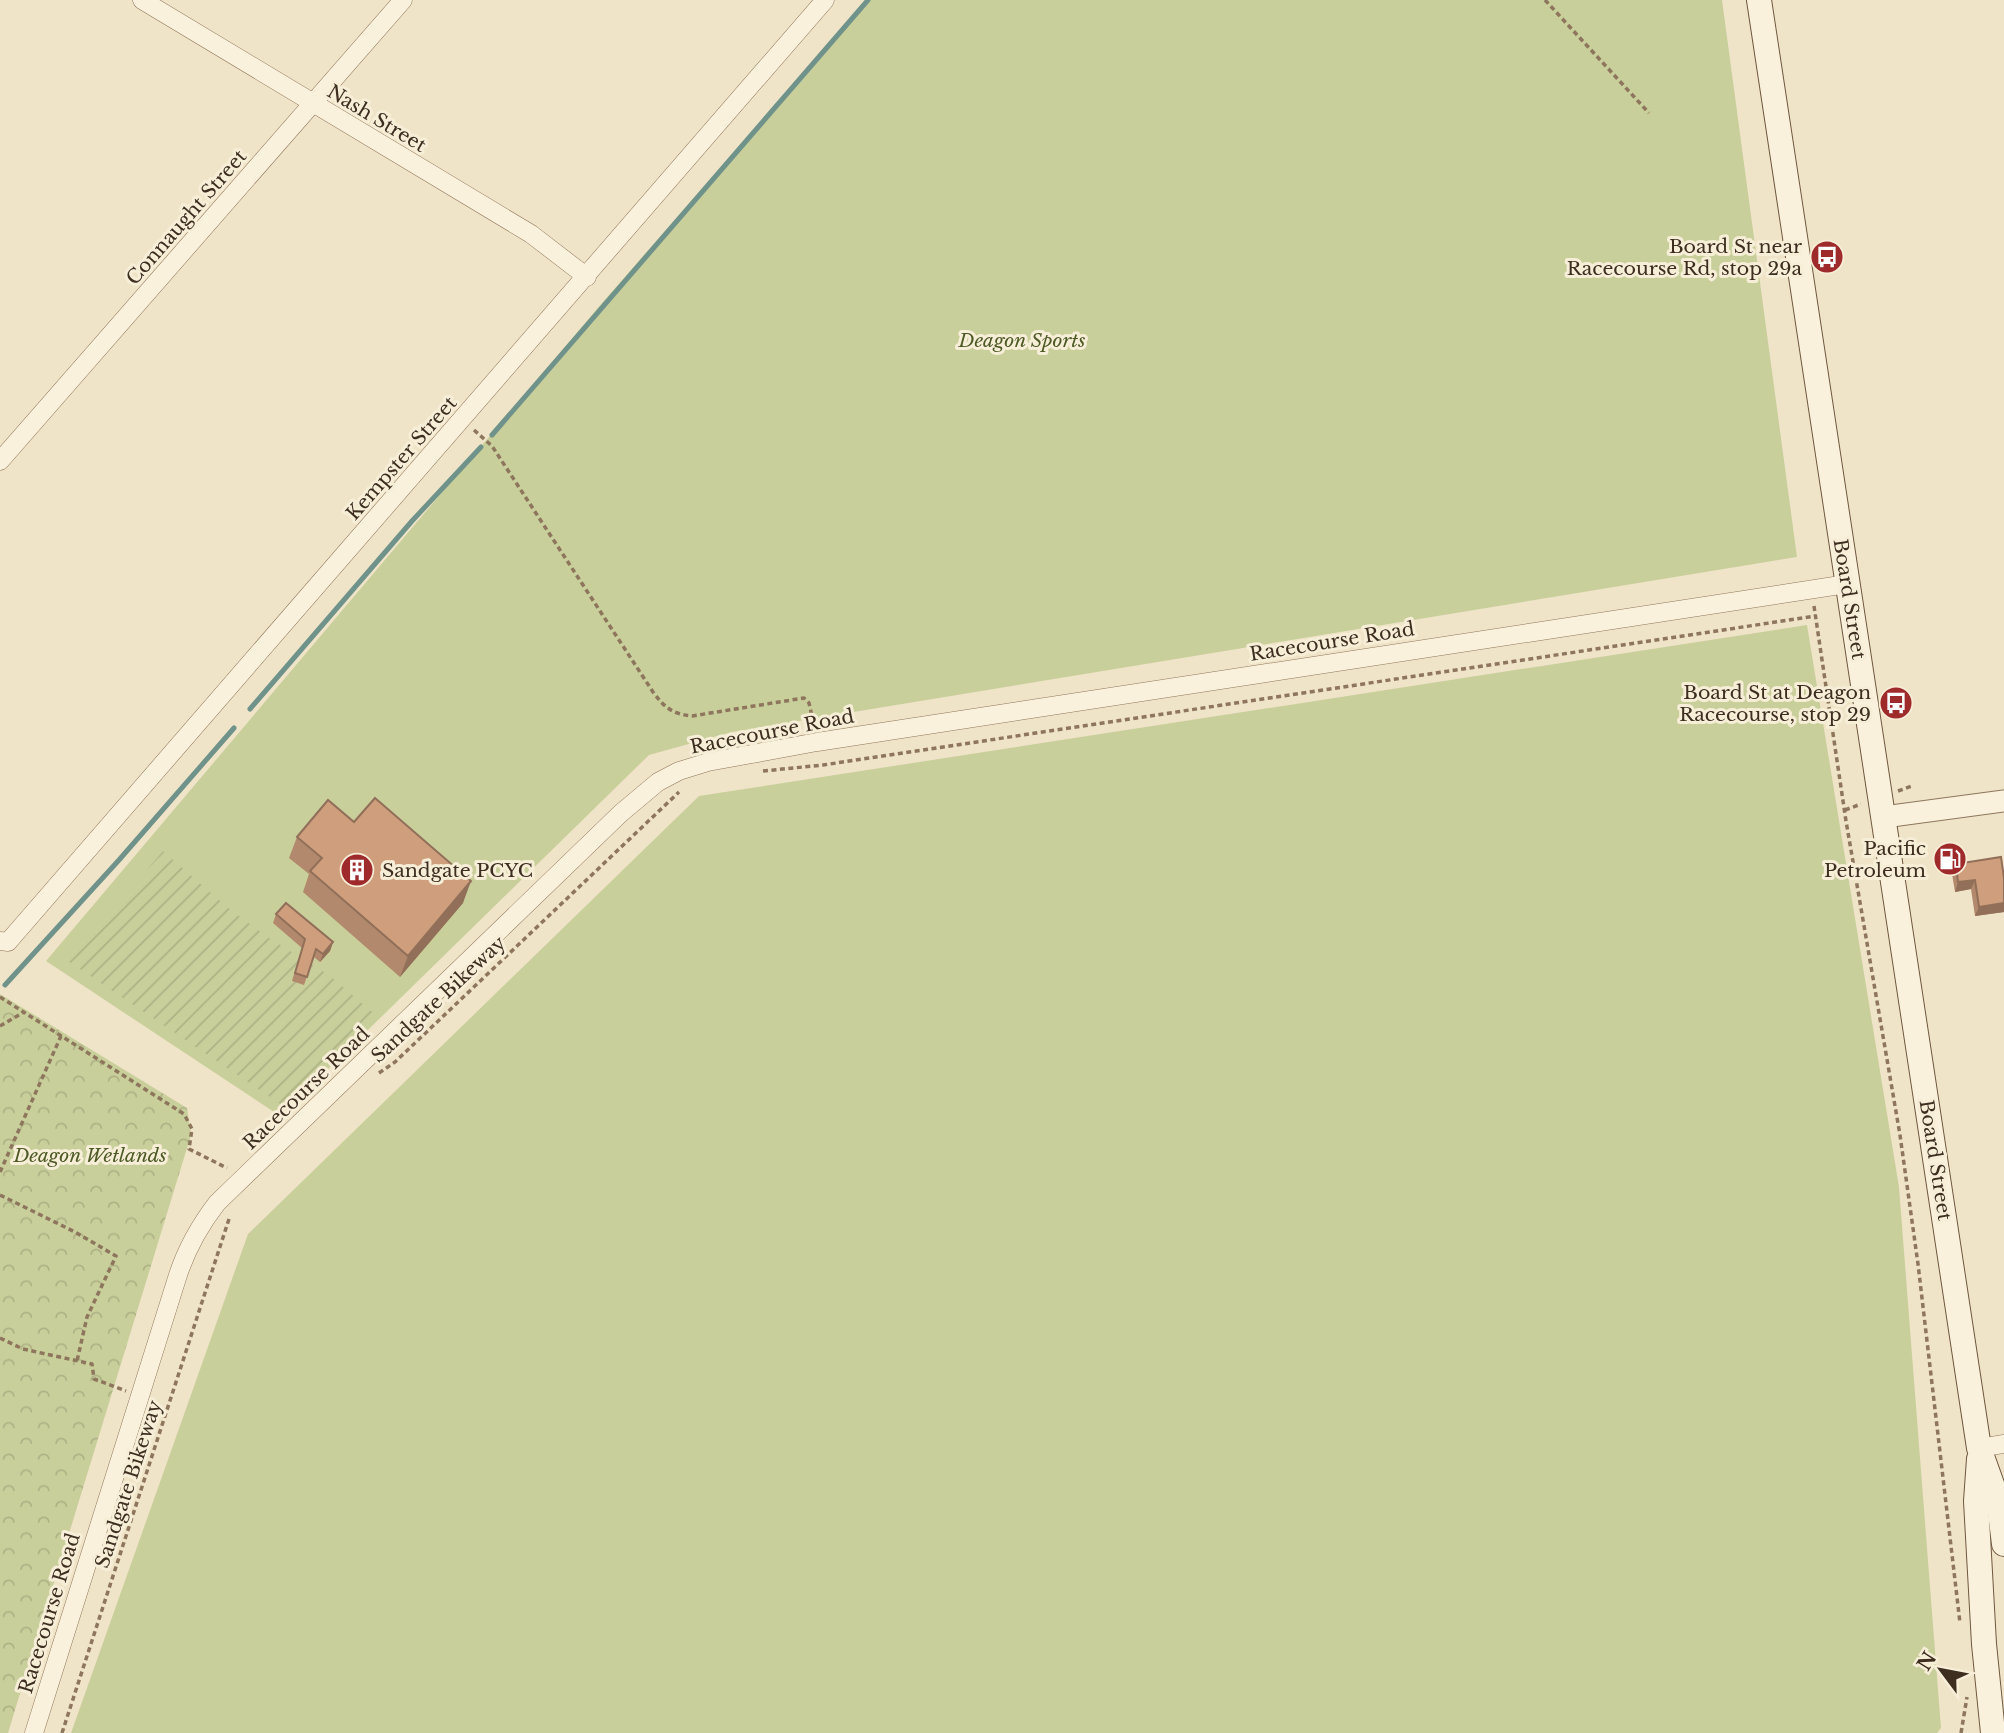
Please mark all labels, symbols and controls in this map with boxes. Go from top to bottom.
street label: Nash Street [323,80,431,157]
street label: Connaught Street [121,145,252,290]
place label: Board St near Racecourse Rd, stop 29a [1567,235,1802,280]
bus stop icon: Board St near Racecourse Rd, stop 29a [1808,238,1846,276]
park label: Deagon Sports [958,329,1085,352]
street label: Kempster Street [341,391,462,525]
street label: Board Street [1829,537,1871,662]
street label: Racecourse Road [1248,617,1416,666]
place label: Board St at Deagon Racecourse, stop 29 [1679,681,1871,726]
bus stop icon: Board St at Deagon Racecourse, stop 29 [1877,684,1915,722]
street label: Racecourse Road [688,704,856,759]
place label: Pacific Petroleum [1824,837,1926,882]
fuel station icon: Pacific Petroleum [1931,840,1969,878]
building icon: Sandgate PCYC [338,851,376,889]
place label: Sandgate PCYC [382,859,533,882]
street label: Sandgate Bikeway [366,931,510,1067]
street label: Racecourse Road [238,1022,374,1154]
street label: Board Street [1915,1098,1957,1223]
park label: Deagon Wetlands [13,1144,166,1167]
street label: Sandgate Bikeway [90,1397,166,1571]
street label: Racecourse Road [14,1530,85,1696]
north arrow [1906,1635,1976,1705]
text: N [1913,1647,1942,1675]

